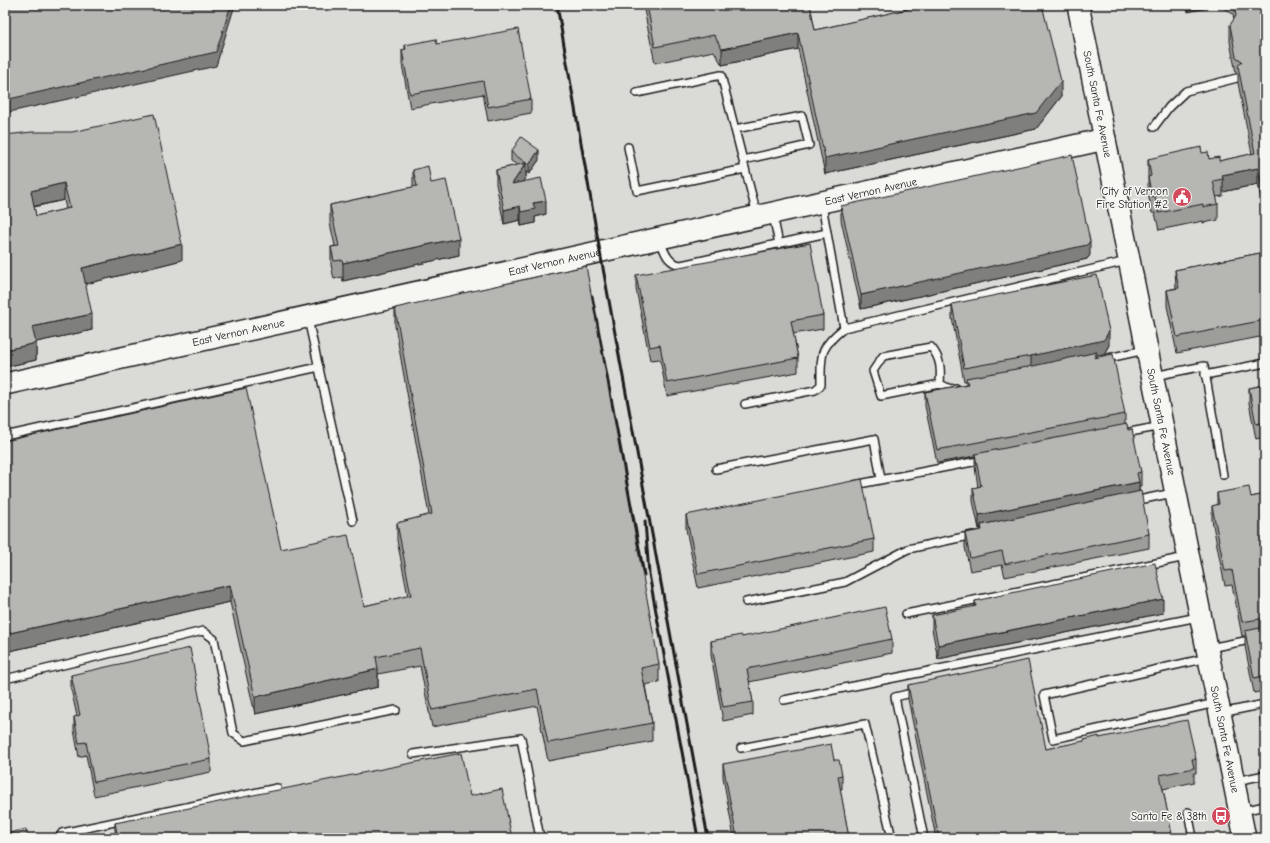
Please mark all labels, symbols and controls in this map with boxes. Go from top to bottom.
street label: South Santa Fe Avenue [1081,49,1115,159]
street label: East Vernon Avenue [823,174,919,208]
place label: City of Vernon Fire Station #2 [1096,185,1168,211]
public building icon: City of Vernon Fire Station #2 [1171,186,1193,208]
street label: East Vernon Avenue [507,245,602,278]
street label: East Vernon Avenue [191,315,286,349]
street label: South Santa Fe Avenue [1144,367,1179,477]
street label: South Santa Fe Avenue [1208,685,1242,794]
bus stop icon: Santa Fe & 38th [1210,805,1232,827]
place label: Santa Fe & 38th [1131,810,1207,823]

